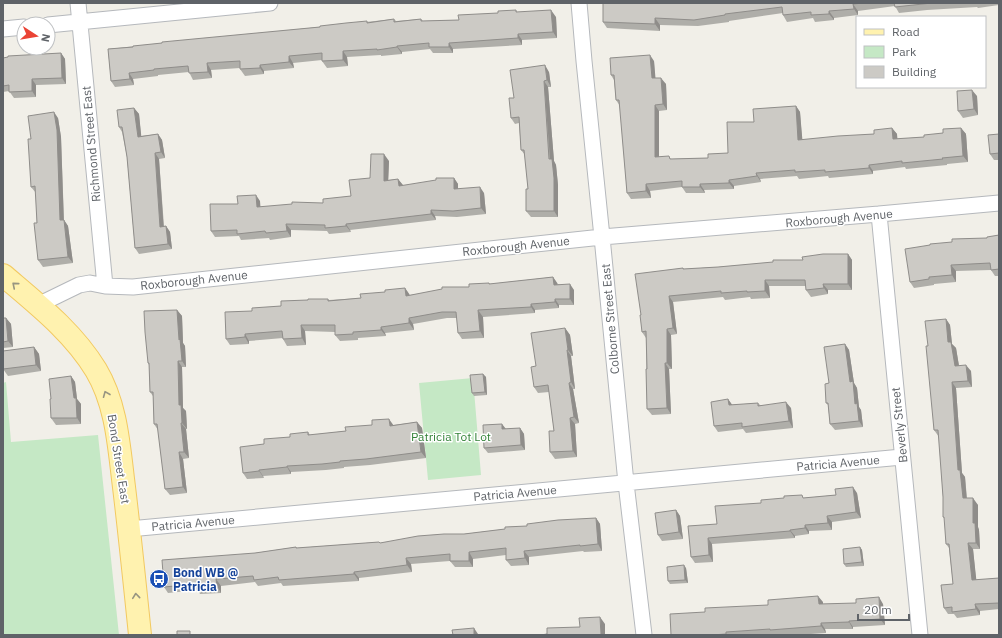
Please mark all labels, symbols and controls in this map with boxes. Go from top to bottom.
north arrow [16,16,56,56]
legend [856,16,986,88]
text: Road [892,24,920,39]
text: N [38,33,53,43]
text: Park [892,44,917,59]
text: Building [892,64,937,79]
street label: Richmond Street East [78,85,104,203]
street label: Roxborough Avenue [785,206,894,230]
street label: Roxborough Avenue [462,233,571,259]
street label: Colborne Street East [598,263,622,375]
street label: Roxborough Avenue [140,267,249,293]
one-way arrow [12,283,19,290]
street label: Beverly Street [888,386,910,464]
one-way arrow [103,391,111,399]
street label: Bond Street East [105,413,133,505]
park label: Patricia Tot Lot [411,429,491,444]
street label: Patricia Avenue [796,452,881,474]
street label: Patricia Avenue [473,482,558,504]
street label: Patricia Avenue [151,512,236,534]
place label: Bond WB @ Patricia [173,565,239,594]
bus stop icon: Bond WB @ Patricia [148,568,170,590]
one-way arrow [132,593,141,599]
scale bar [858,596,909,622]
text: 20 m [864,602,892,617]

